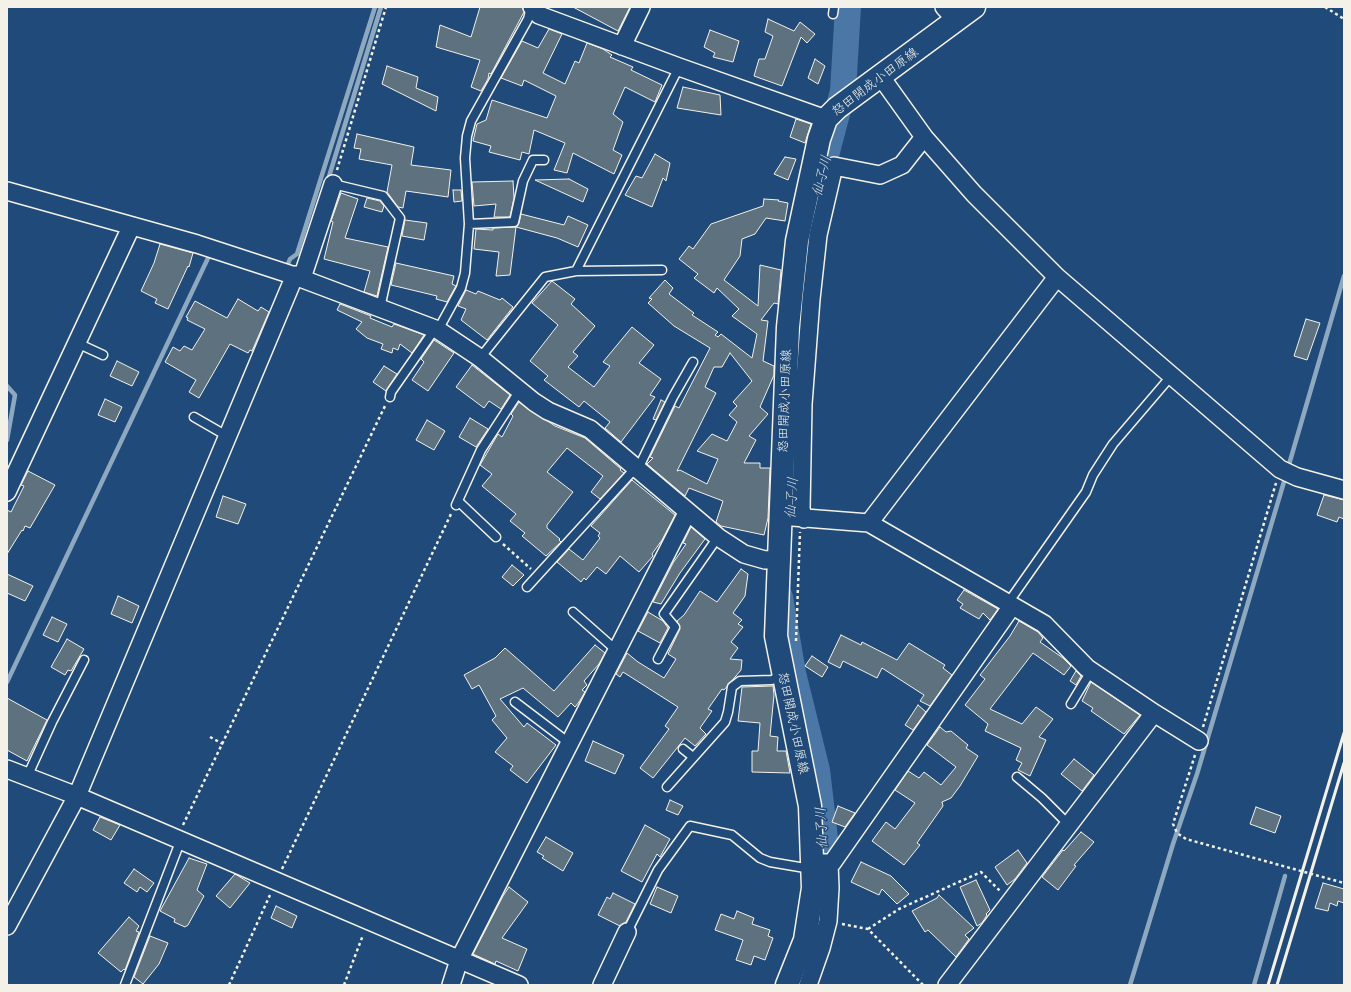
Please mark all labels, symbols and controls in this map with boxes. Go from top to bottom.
street label: 怒田開成小田原線 [829,44,921,120]
water label: 仙了川 [809,154,835,198]
street label: 怒田開成小田原線 [775,349,795,453]
water label: 仙了川 [782,476,802,520]
street label: 怒田開成小田原線 [775,671,811,775]
water label: 仙了川 [813,807,831,849]

